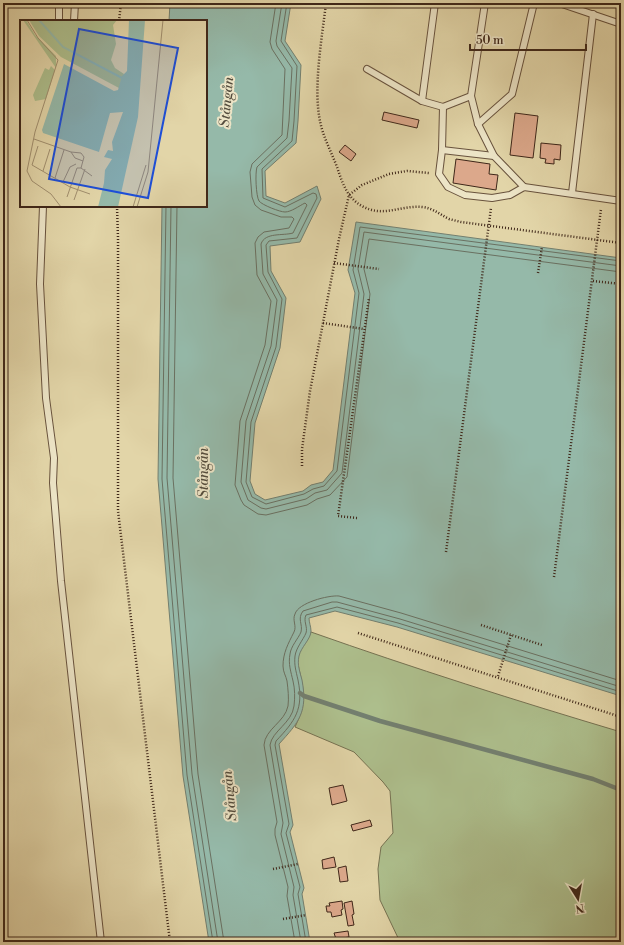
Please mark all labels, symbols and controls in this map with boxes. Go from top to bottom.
inset map [20,20,207,207]
scale bar [470,26,586,52]
text: 50 m [476,33,504,48]
water label: Stångån [216,76,238,128]
water label: Stångån [195,448,213,498]
water label: Stångån [218,770,242,822]
north arrow [558,879,598,919]
text: N [574,900,585,916]

